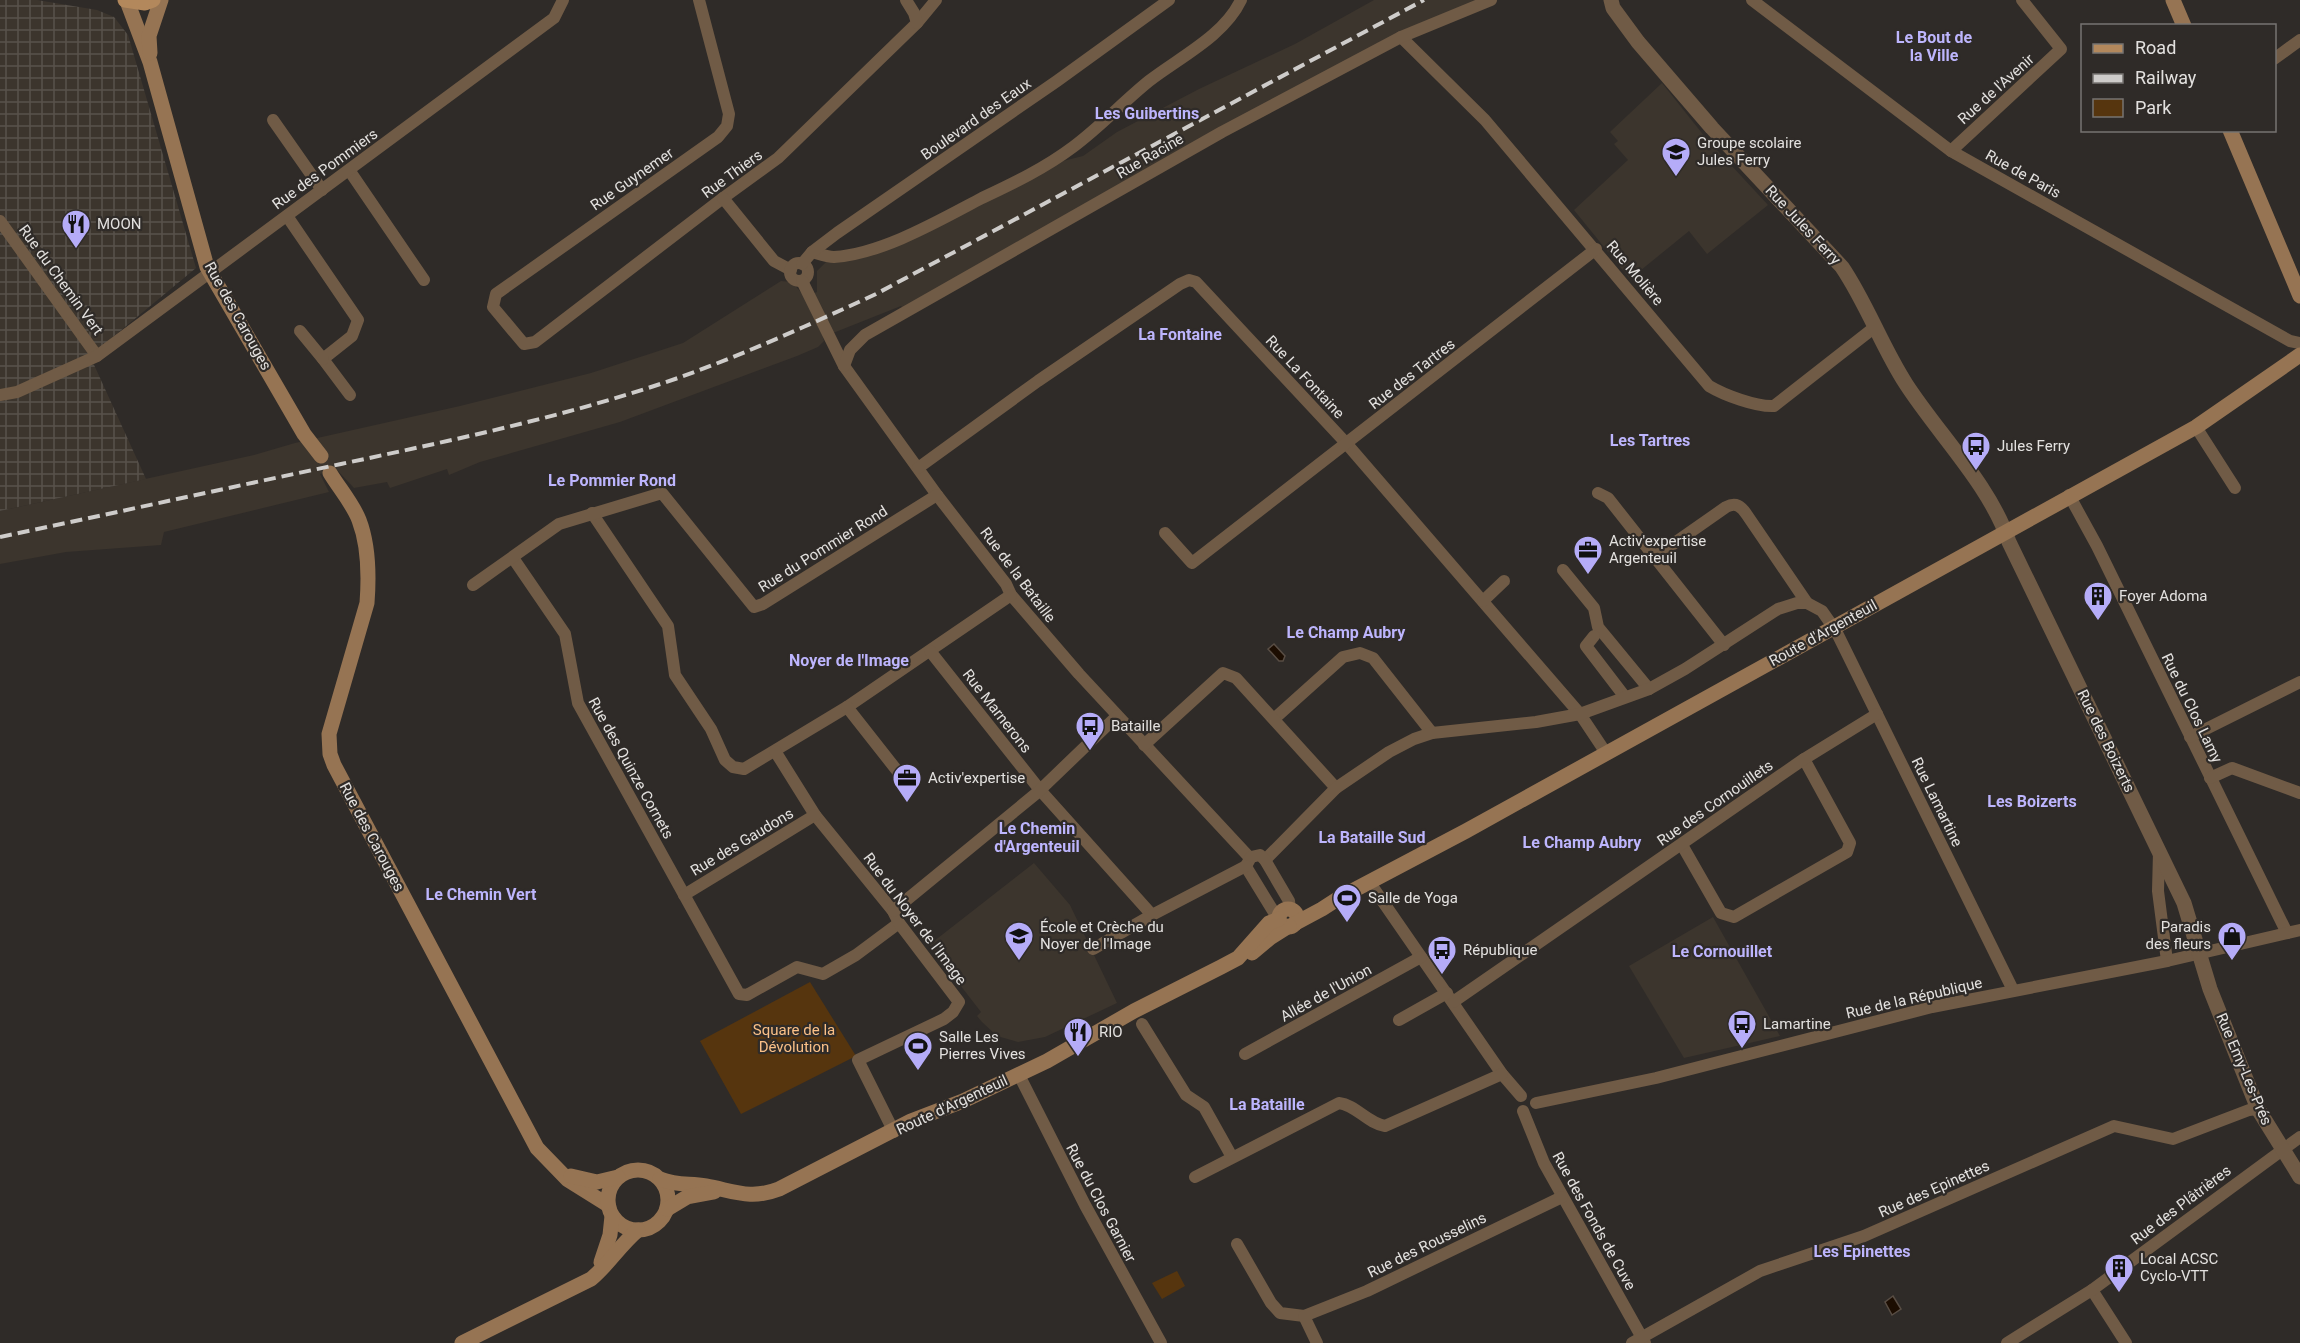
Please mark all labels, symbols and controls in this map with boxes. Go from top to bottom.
legend [2081,24,2276,132]
district label: Le Bout de la Ville [1896,28,1973,65]
text: Road [2135,37,2176,58]
street label: Rue de l'Avenir [1954,50,2038,128]
text: Railway [2135,67,2197,88]
street label: Boulevard des Eaux [917,74,1035,164]
text: Park [2135,97,2172,118]
district label: Les Guibertins [1095,104,1199,123]
street label: Rue des Pommiers [269,125,381,213]
street label: Rue Racine [1113,130,1187,182]
place label: Groupe scolaire Jules Ferry [1697,134,1802,169]
school or university icon: Groupe scolaire Jules Ferry [1660,136,1692,178]
street label: Rue Guynemer [587,144,677,214]
street label: Rue Thiers [698,146,766,202]
street label: Rue de Paris [1982,146,2064,202]
street label: Rue Jules Ferry [1762,181,1844,269]
restaurant icon: MOON [60,208,92,250]
place label: MOON [97,215,141,233]
street label: Rue du Chemin Vert [15,221,107,339]
street label: Rue Molière [1603,237,1667,309]
street label: Rue des Carouges [201,259,275,373]
district label: La Fontaine [1138,325,1222,344]
street label: Rue La Fontaine [1262,332,1348,422]
street label: Rue des Tartres [1365,335,1459,413]
bus stop icon: Jules Ferry [1960,430,1992,472]
district label: Les Tartres [1610,431,1690,450]
place label: Jules Ferry [1997,437,2070,455]
district label: Le Pommier Rond [548,471,676,490]
street label: Rue du Pommier Rond [755,502,891,596]
street label: Rue de la Bataille [976,524,1060,626]
place label: Activ'expertise Argenteuil [1609,532,1706,567]
office icon: Activ'expertise Argenteuil [1572,534,1604,576]
building icon: Foyer Adoma [2082,580,2114,622]
place label: Foyer Adoma [2119,587,2207,605]
street label: Route d'Argenteuil [1766,596,1880,670]
district label: Le Champ Aubry [1287,623,1406,642]
street label: Rue du Clos Lamy [2158,650,2226,766]
district label: Noyer de l'Image [789,651,909,670]
street label: Rue Marnerons [959,666,1035,756]
street label: Rue des Boizerts [2073,687,2139,795]
street label: Rue des Quinze Cornets [585,694,677,842]
bus stop icon: Bataille [1074,710,1106,752]
place label: Bataille [1111,717,1161,735]
street label: Rue Lamartine [1908,754,1966,850]
street label: Rue des Cornouillets [1654,756,1776,850]
office icon: Activ'expertise [891,762,923,804]
place label: Activ'expertise [928,769,1025,787]
street label: Rue des Carouges [336,779,408,895]
district label: Les Boizerts [1987,792,2077,811]
street label: Rue des Gaudons [687,804,797,880]
district label: Le Chemin d'Argenteuil [994,819,1080,856]
district label: La Bataille Sud [1318,828,1426,847]
district label: Le Champ Aubry [1523,833,1642,852]
street label: Rue du Noyer de l'Image [859,849,971,989]
sports icon: Salle de Yoga [1331,882,1363,924]
district label: Le Chemin Vert [426,885,537,904]
place label: Salle de Yoga [1368,889,1458,907]
place label: École et Crèche du Noyer de l'Image [1040,918,1164,953]
place label: Paradis des fleurs [2146,918,2211,953]
school or university icon: École et Crèche du Noyer de l'Image [1003,920,1035,962]
shop icon: Paradis des fleurs [2216,920,2248,962]
bus stop icon: République [1426,934,1458,976]
place label: République [1463,941,1537,959]
district label: Le Cornouillet [1672,942,1773,961]
street label: Allée de l'Union [1277,960,1375,1026]
street label: Rue de la République [1844,974,1984,1022]
bus stop icon: Lamartine [1726,1008,1758,1050]
street label: Rue Emy-Les-Prés [2212,1010,2276,1128]
place label: Lamartine [1763,1015,1831,1033]
restaurant icon: RIO [1062,1016,1094,1058]
park label: Square de la Dévolution [753,1021,835,1056]
place label: RIO [1099,1023,1123,1041]
place label: Salle Les Pierres Vives [939,1028,1026,1063]
sports icon: Salle Les Pierres Vives [902,1030,934,1072]
street label: Route d'Argenteuil [894,1071,1010,1139]
district label: La Bataille [1229,1095,1305,1114]
street label: Rue du Clos Garnier [1062,1141,1140,1265]
street label: Rue des Fonds de Cuve [1548,1149,1640,1293]
street label: Rue des Epinettes [1876,1156,1992,1222]
street label: Rue des Plâtrières [2127,1162,2235,1248]
street label: Rue des Rousselins [1365,1208,1489,1282]
district label: Les Epinettes [1813,1242,1911,1261]
place label: Local ACSC Cyclo-VTT [2140,1250,2218,1285]
building icon: Local ACSC Cyclo-VTT [2103,1252,2135,1294]

